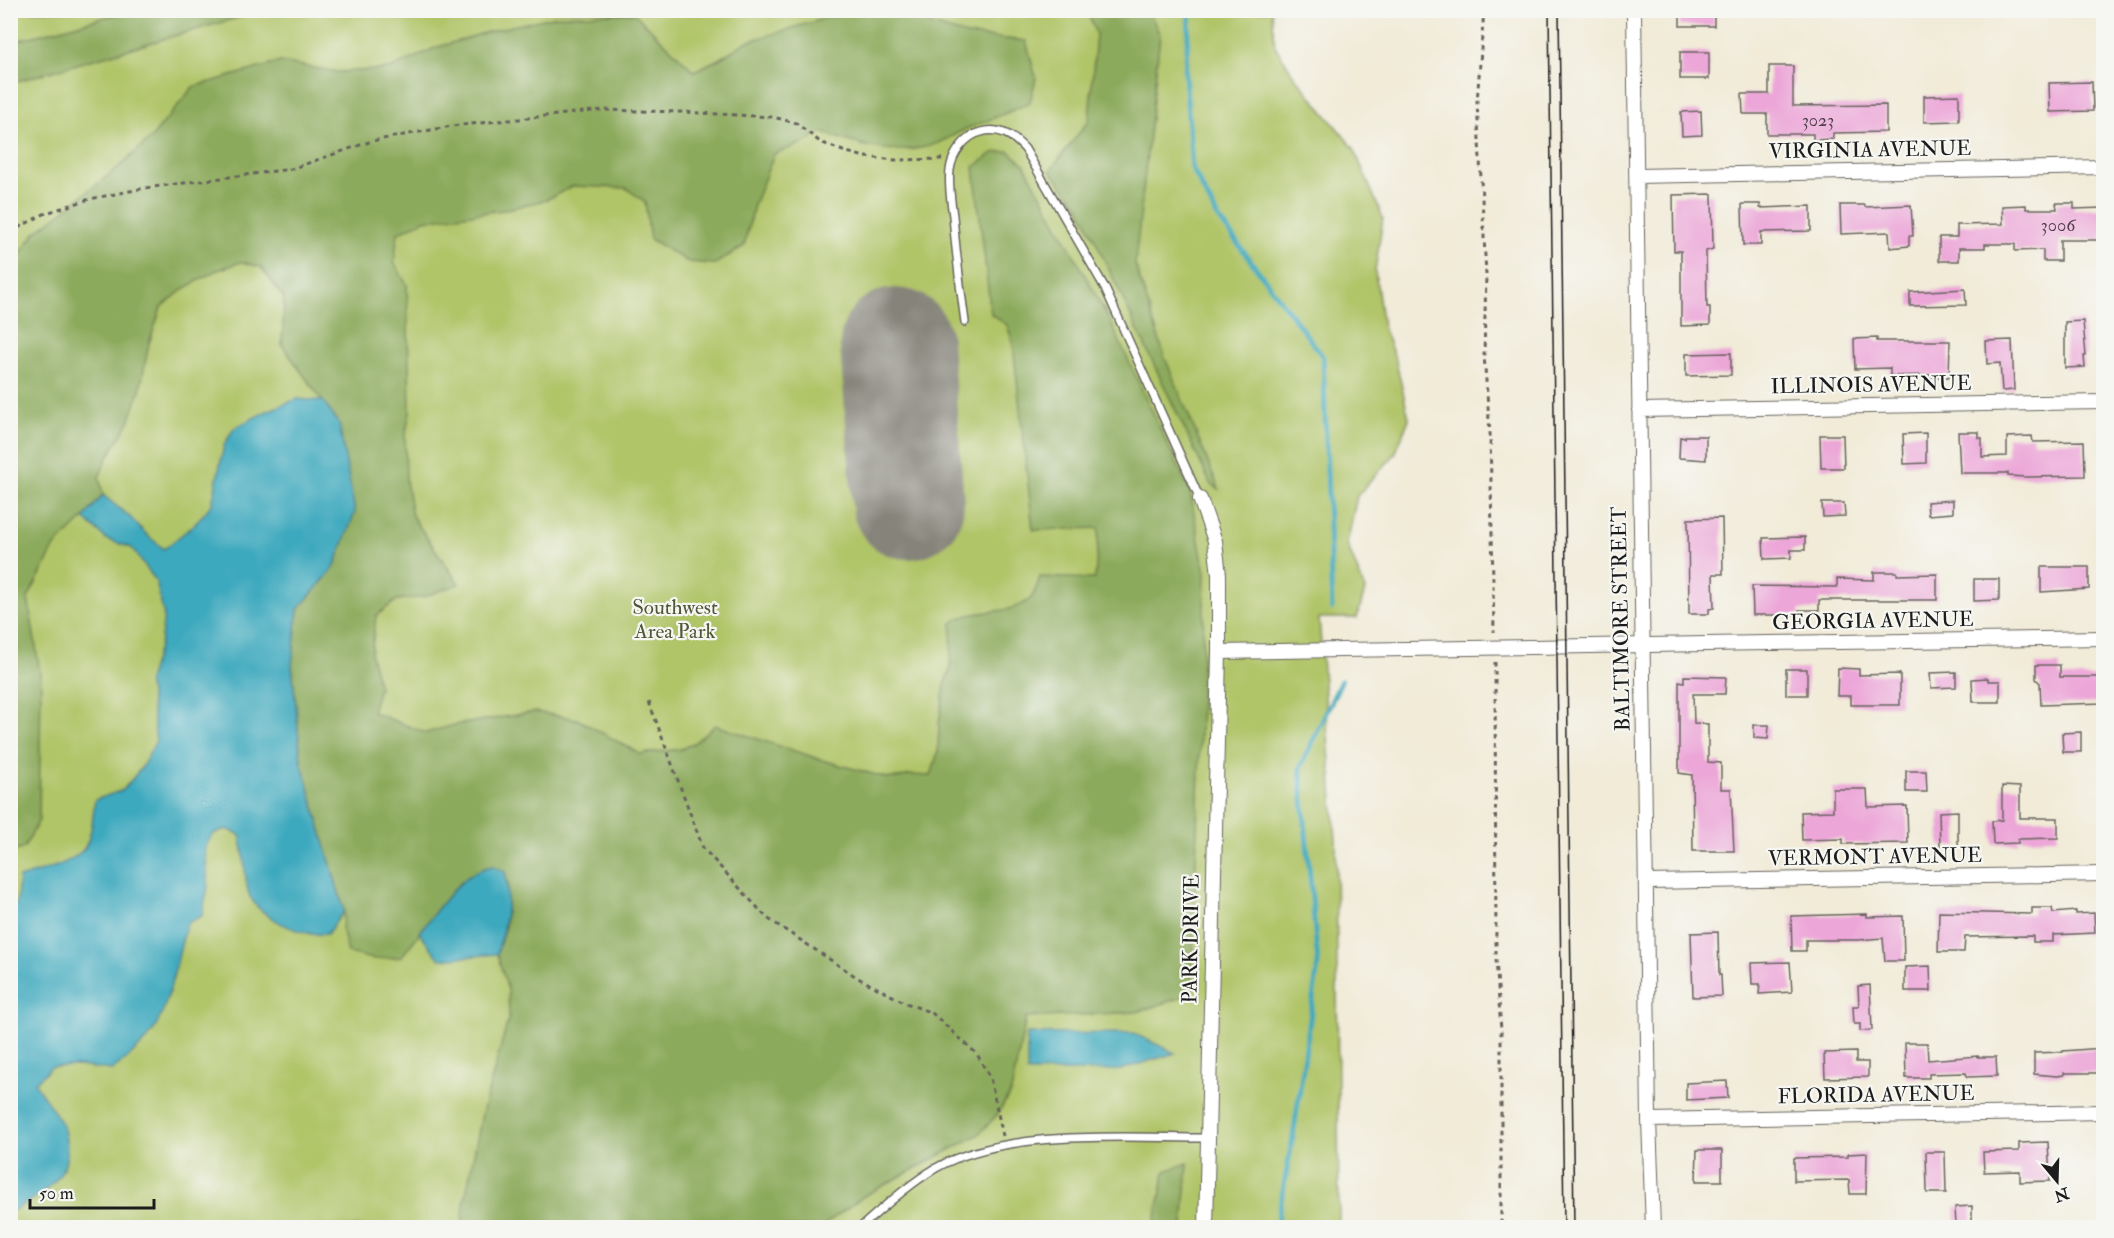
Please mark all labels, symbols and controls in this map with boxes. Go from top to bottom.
house number: 3023 [1802,109,1834,132]
street label: VIRGINIA AVENUE [1768,135,1972,165]
house number: 3006 [2041,214,2076,237]
street label: ILLINOIS AVENUE [1770,370,1972,400]
street label: BALTIMORE STREET [1606,506,1636,732]
park label: Southwest Area Park [632,594,718,645]
street label: GEORGIA AVENUE [1772,606,1974,636]
street label: VERMONT AVENUE [1768,842,1982,872]
street label: PARK DRIVE [1176,874,1206,1004]
street label: FLORIDA AVENUE [1777,1080,1975,1110]
north arrow [2027,1151,2087,1211]
scale bar [30,1172,154,1210]
text: 50 m [39,1182,74,1205]
text: N [2051,1182,2073,1206]

